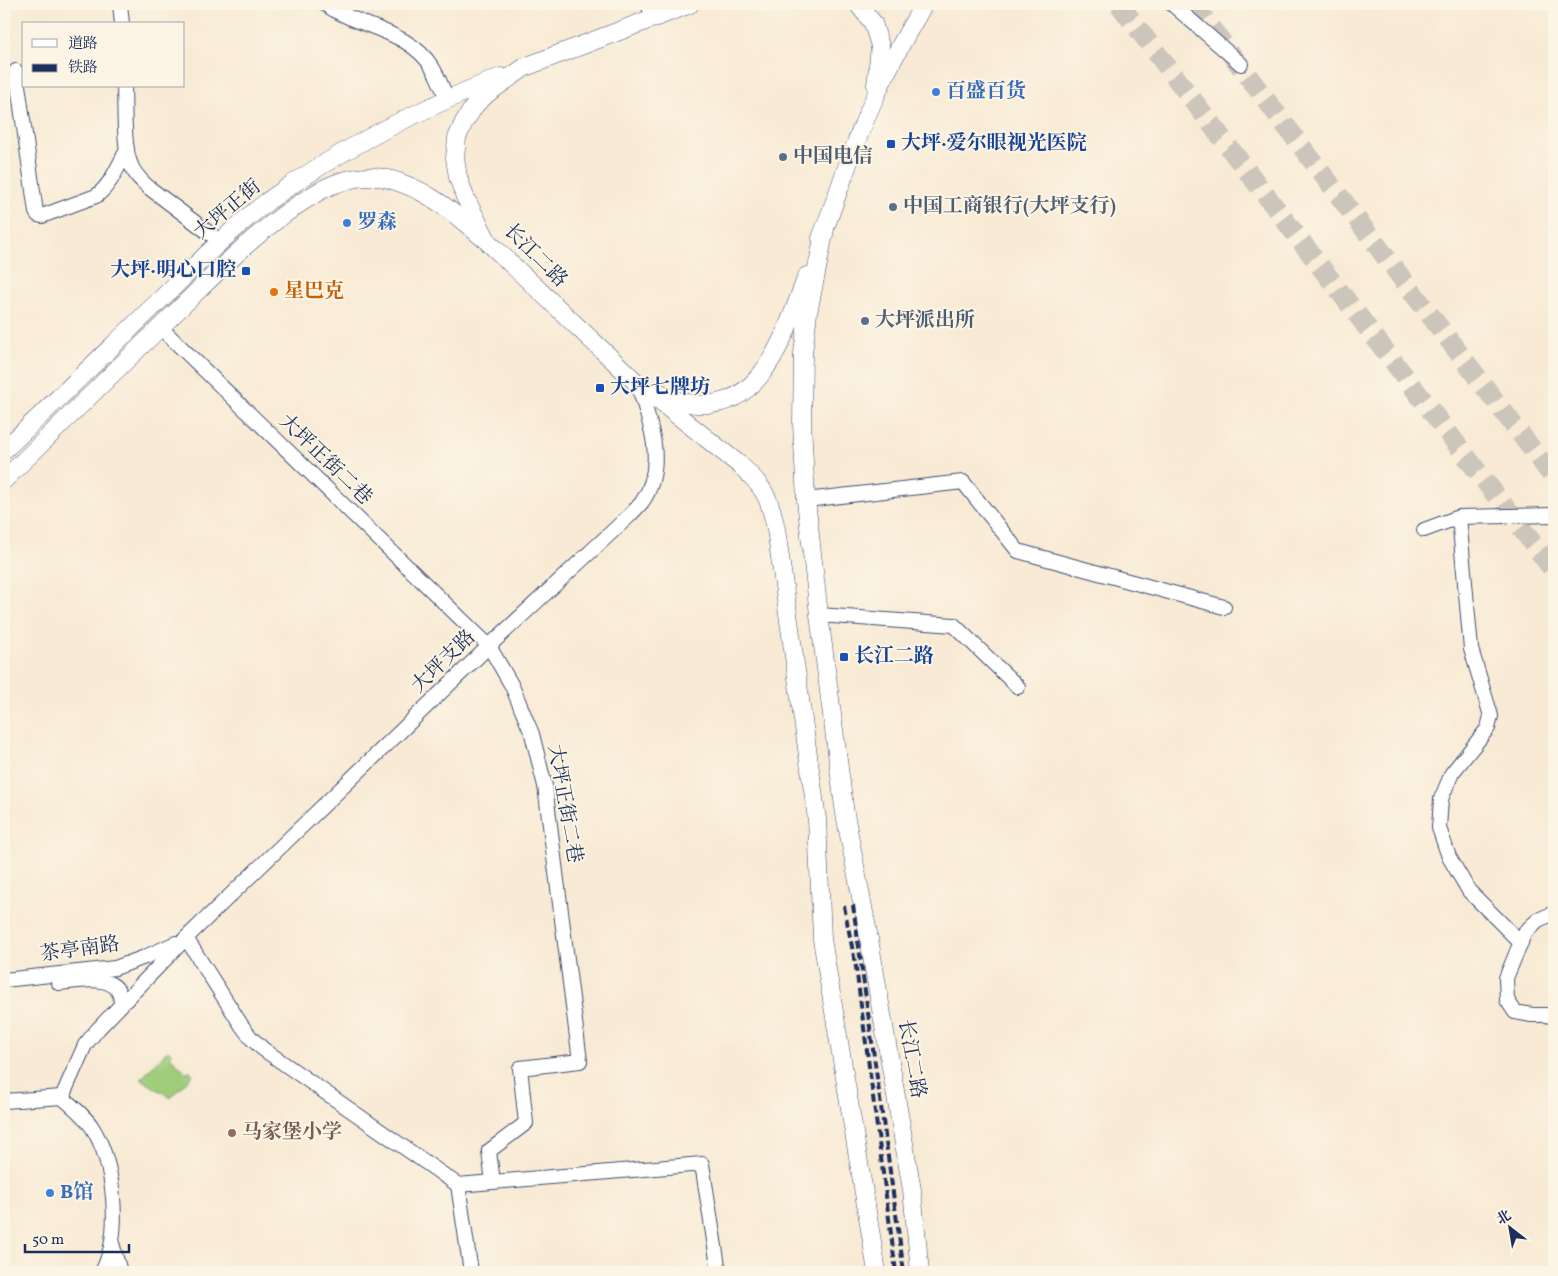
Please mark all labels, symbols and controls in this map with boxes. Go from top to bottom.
legend [22,22,185,88]
text: 道路 [68,34,98,55]
text: 铁路 [68,58,98,79]
place label: 百盛百货 [946,78,1026,106]
marker: 百盛百货 [930,86,942,98]
place label: 大坪‧爱尔眼视光医院 [901,130,1087,158]
marker: 大坪‧爱尔眼视光医院 [885,138,897,150]
place label: 中国电信 [793,143,873,171]
marker: 中国电信 [777,151,789,163]
street label: 大坪正街 [188,174,268,246]
place label: 中国工商银行(大坪支行) [903,193,1116,221]
marker: 中国工商银行(大坪支行) [887,201,899,213]
place label: 罗森 [357,209,397,237]
marker: 罗森 [341,217,353,229]
street label: 长江二路 [497,218,573,294]
place label: 大坪‧明心口腔 [110,257,236,285]
marker: 大坪‧明心口腔 [240,265,252,277]
place label: 星巴克 [284,278,344,306]
marker: 星巴克 [268,286,280,298]
place label: 大坪派出所 [875,307,975,335]
marker: 大坪派出所 [859,315,871,327]
place label: 大坪七牌坊 [610,374,710,402]
marker: 大坪七牌坊 [594,382,606,394]
street label: 大坪正街二巷 [272,408,378,512]
street label: 大坪支路 [406,624,482,700]
place label: 长江二路 [854,643,934,671]
marker: 长江二路 [838,651,850,663]
street label: 大坪正街二巷 [540,742,588,866]
street label: 茶亭南路 [38,931,122,969]
street label: 长江二路 [890,1017,932,1101]
place label: 马家堡小学 [242,1119,342,1147]
marker: 马家堡小学 [226,1127,238,1139]
place label: B馆 [60,1179,93,1207]
marker: B馆 [44,1187,56,1199]
north arrow [1486,1204,1536,1254]
text: 北 [1493,1206,1515,1230]
scale bar [25,1221,129,1253]
text: 50 m [32,1230,64,1251]

